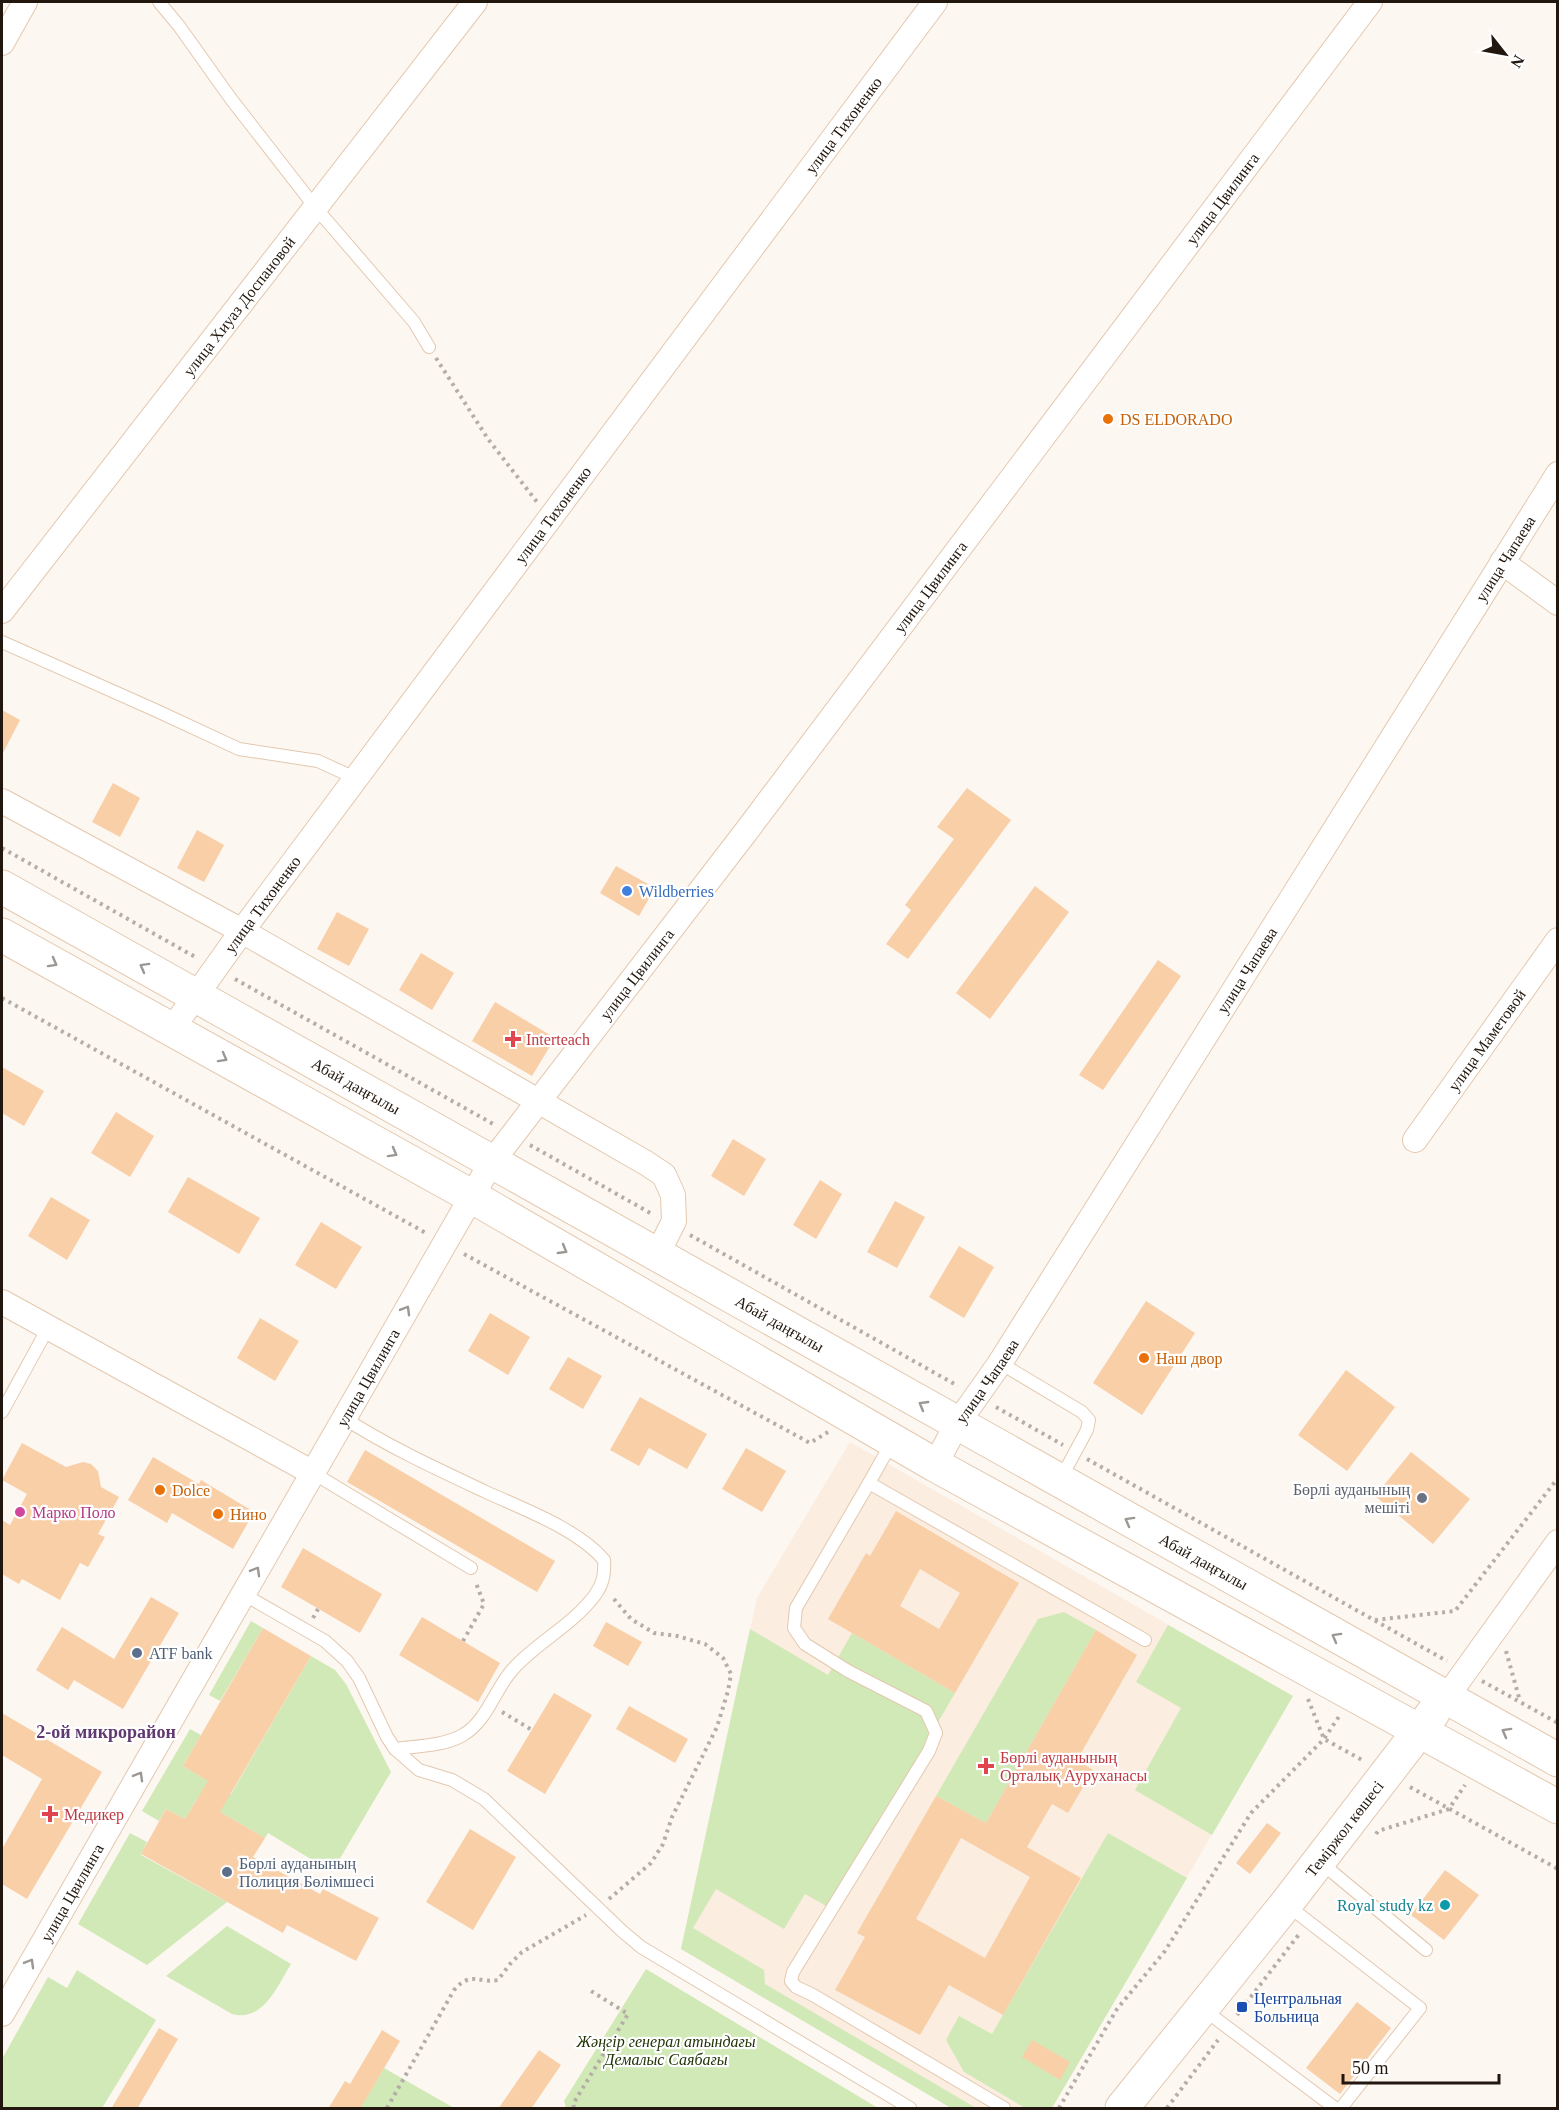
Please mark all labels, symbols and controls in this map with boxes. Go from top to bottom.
north arrow [1475,24,1535,84]
text: N [1507,52,1528,71]
street label: улица Тихоненко [802,74,885,177]
street label: улица Цвилинга [1183,150,1263,248]
street label: улица Хиуаз Доспановой [180,233,299,380]
place label: DS ELDORADO [1120,411,1232,428]
marker: DS ELDORADO [1101,412,1115,426]
street label: улица Тихоненко [512,463,595,567]
street label: улица Чапаева [1472,513,1539,605]
street label: улица Цвилинга [891,538,970,637]
street label: улица Тихоненко [221,853,304,957]
place label: Wildberries [639,883,714,900]
marker: Wildberries [620,884,634,898]
street label: улица Чапаева [1214,924,1280,1017]
street label: улица Цвилинга [597,926,677,1024]
one-way arrow [46,956,57,967]
one-way arrow [140,963,151,974]
street label: улица Маметовой [1445,986,1529,1095]
marker: Interteach [504,1030,522,1048]
place label: Interteach [526,1031,590,1048]
one-way arrow [217,1051,227,1062]
street label: Абай даңғылы [309,1055,403,1118]
one-way arrow [387,1146,398,1157]
one-way arrow [557,1242,567,1254]
street label: Абай даңғылы [733,1292,827,1356]
one-way arrow [398,1306,410,1316]
street label: улица Цвилинга [333,1326,403,1430]
street label: улица Чапаева [952,1336,1022,1427]
place label: Наш двор [1156,1350,1223,1368]
marker: Наш двор [1137,1351,1151,1365]
one-way arrow [918,1401,929,1412]
place label: Бөрлі ауданының мешіті [1293,1481,1411,1516]
place label: Dolce [172,1482,210,1499]
marker: Dolce [153,1483,167,1497]
marker: Бөрлі ауданының мешіті [1415,1491,1429,1505]
place label: Марко Поло [32,1504,116,1522]
marker: Марко Поло [13,1505,27,1519]
place label: Нино [230,1506,267,1523]
marker: Нино [211,1507,225,1521]
one-way arrow [1125,1517,1135,1528]
street label: Абай даңғылы [1156,1530,1251,1593]
one-way arrow [249,1566,261,1577]
one-way arrow [1332,1632,1342,1644]
place label: ATF bank [149,1645,213,1662]
marker: ATF bank [130,1646,144,1660]
district label: 2-ой микрорайон [36,1722,176,1742]
one-way arrow [1502,1728,1513,1739]
place label: Бөрлі ауданының Орталық Ауруханасы [1000,1749,1147,1785]
marker: Бөрлі ауданының Орталық Ауруханасы [977,1757,995,1775]
one-way arrow [132,1772,143,1782]
street label: Теміржол көшесі [1302,1777,1387,1880]
marker: Медикер [41,1805,59,1823]
place label: Медикер [64,1806,124,1824]
street label: улица Цвилинга [37,1841,107,1945]
place label: Бөрлі ауданының Полиция Бөлімшесі [239,1855,375,1891]
marker: Бөрлі ауданының Полиция Бөлімшесі [220,1865,234,1879]
place label: Royal study kz [1337,1897,1433,1915]
marker: Royal study kz [1438,1898,1452,1912]
one-way arrow [23,1959,35,1969]
place label: Центральная Больница [1254,1990,1343,2026]
marker: Центральная Больница [1235,2000,1249,2014]
park label: Жәңгір генерал атындағы Демалыс Саябағы [575,2033,756,2069]
scale bar [1343,2047,1499,2085]
text: 50 m [1352,2058,1389,2078]

